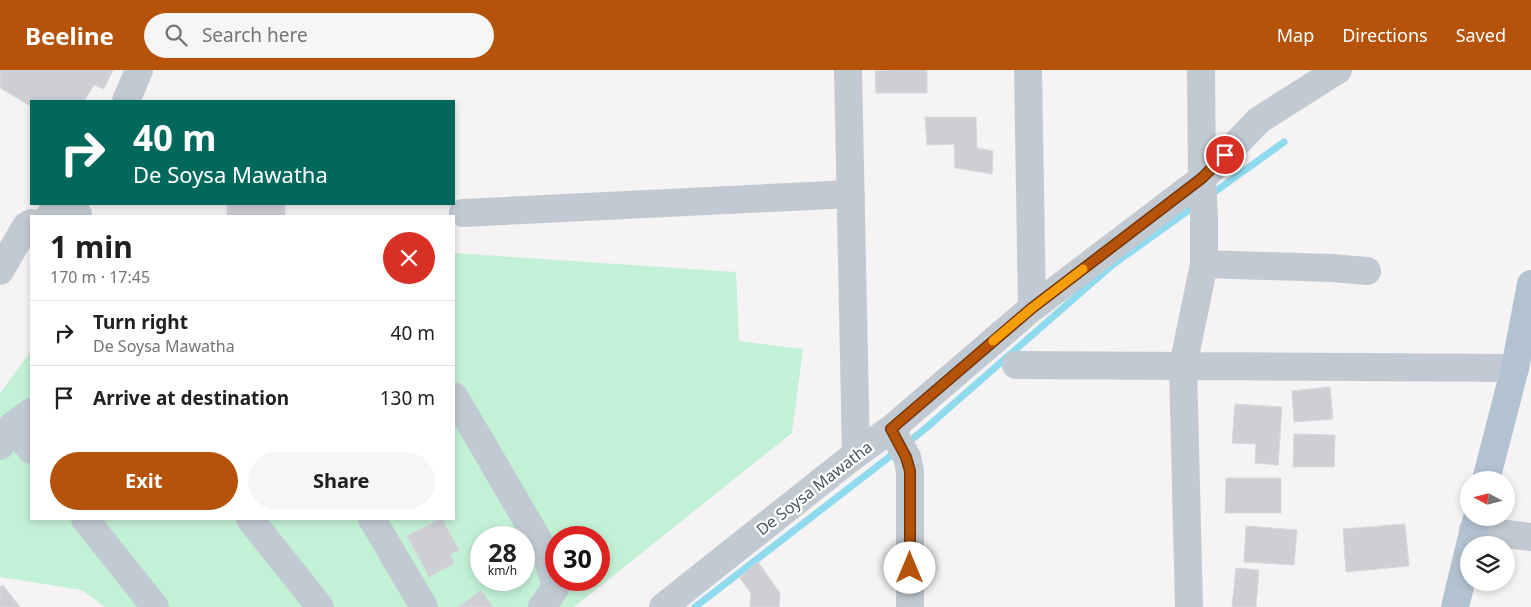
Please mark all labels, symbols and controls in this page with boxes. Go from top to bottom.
search box [144,13,494,58]
text: Beeline [25,19,114,52]
icon: search [162,21,190,49]
text: Search here [202,22,308,48]
text: Map [1277,23,1314,47]
text: Directions [1342,23,1428,47]
text: Saved [1456,23,1506,47]
text: 40 m [133,114,216,161]
icon: right [50,120,115,185]
pin [1204,134,1246,176]
icon: arrive [1211,141,1239,169]
text: De Soysa Mawatha [133,159,328,189]
text: 1 min [50,226,133,267]
button: close [383,232,435,284]
text: 170 m · 17:45 [50,266,150,288]
text: Turn right [93,309,188,335]
icon: right [50,319,78,347]
text: 40 m [391,320,435,346]
text: De Soysa Mawatha [93,335,235,357]
icon: arrive [50,384,78,412]
text: Arrive at destination [93,385,289,411]
text: 130 m [380,385,435,411]
street label: De Soysa Mawatha [751,436,877,540]
button: Exit [50,452,238,510]
button: Share [248,452,435,510]
north arrow [1460,471,1515,526]
map controls [1460,471,1515,591]
speed limit sign: 30 [545,526,610,591]
text: 28 [488,535,517,569]
button: layers [1460,536,1515,591]
position arrow [883,541,935,593]
text: km/h [488,562,517,579]

